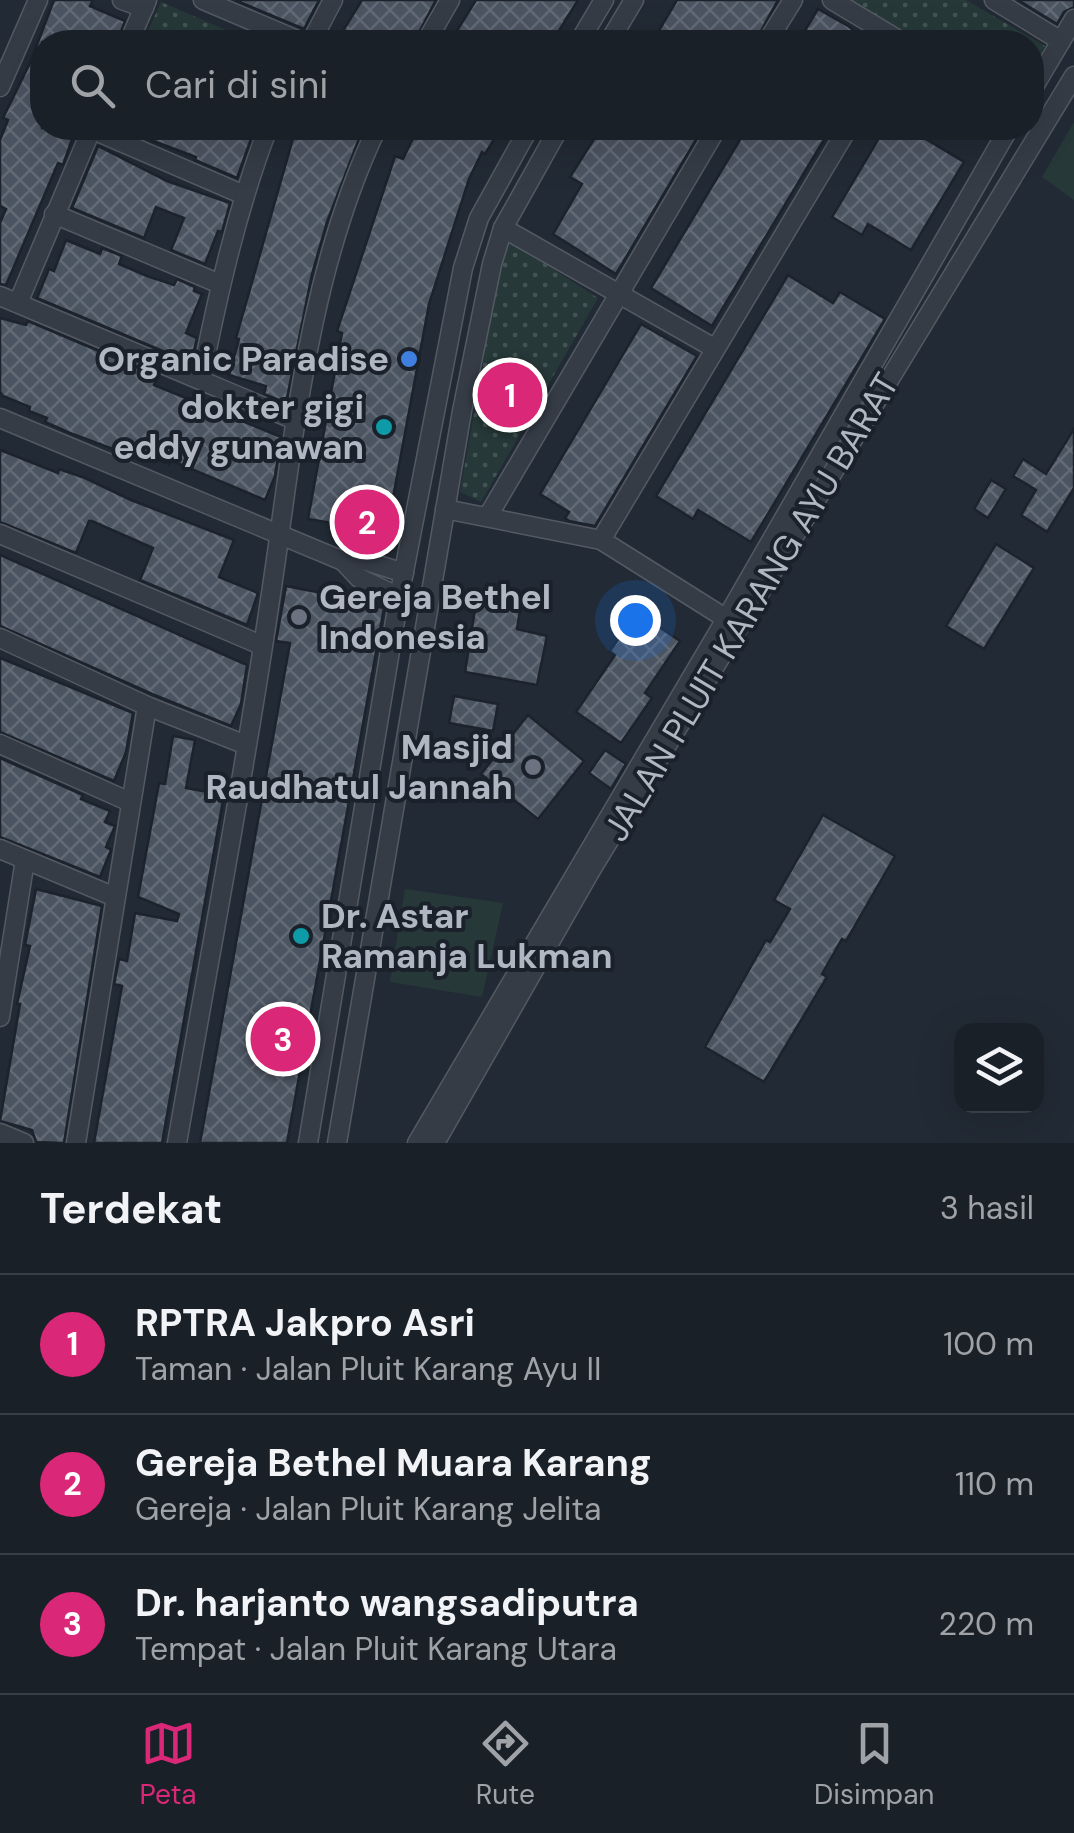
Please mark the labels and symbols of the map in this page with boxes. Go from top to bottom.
place label: Organic Paradise [98,336,389,382]
marker: Organic Paradise [398,348,420,370]
pin: 1 [478,358,542,432]
street label: JALAN PLUIT KARANG AYU BARAT [593,364,909,850]
place label: dokter gigi eddy gunawan [113,384,364,470]
marker: dokter gigi eddy gunawan [373,416,395,438]
pin: 2 [334,484,400,560]
place label: Gereja Bethel Indonesia [319,574,551,660]
your location [610,595,661,646]
marker: Gereja Bethel Indonesia [288,606,310,628]
place label: Masjid Raudhatul Jannah [206,724,513,810]
marker: Masjid Raudhatul Jannah [522,756,544,778]
place label: Dr. Astar Ramanja Lukman [321,893,613,979]
marker: Dr. Astar Ramanja Lukman [290,925,312,947]
pin: 3 [250,1002,316,1076]

